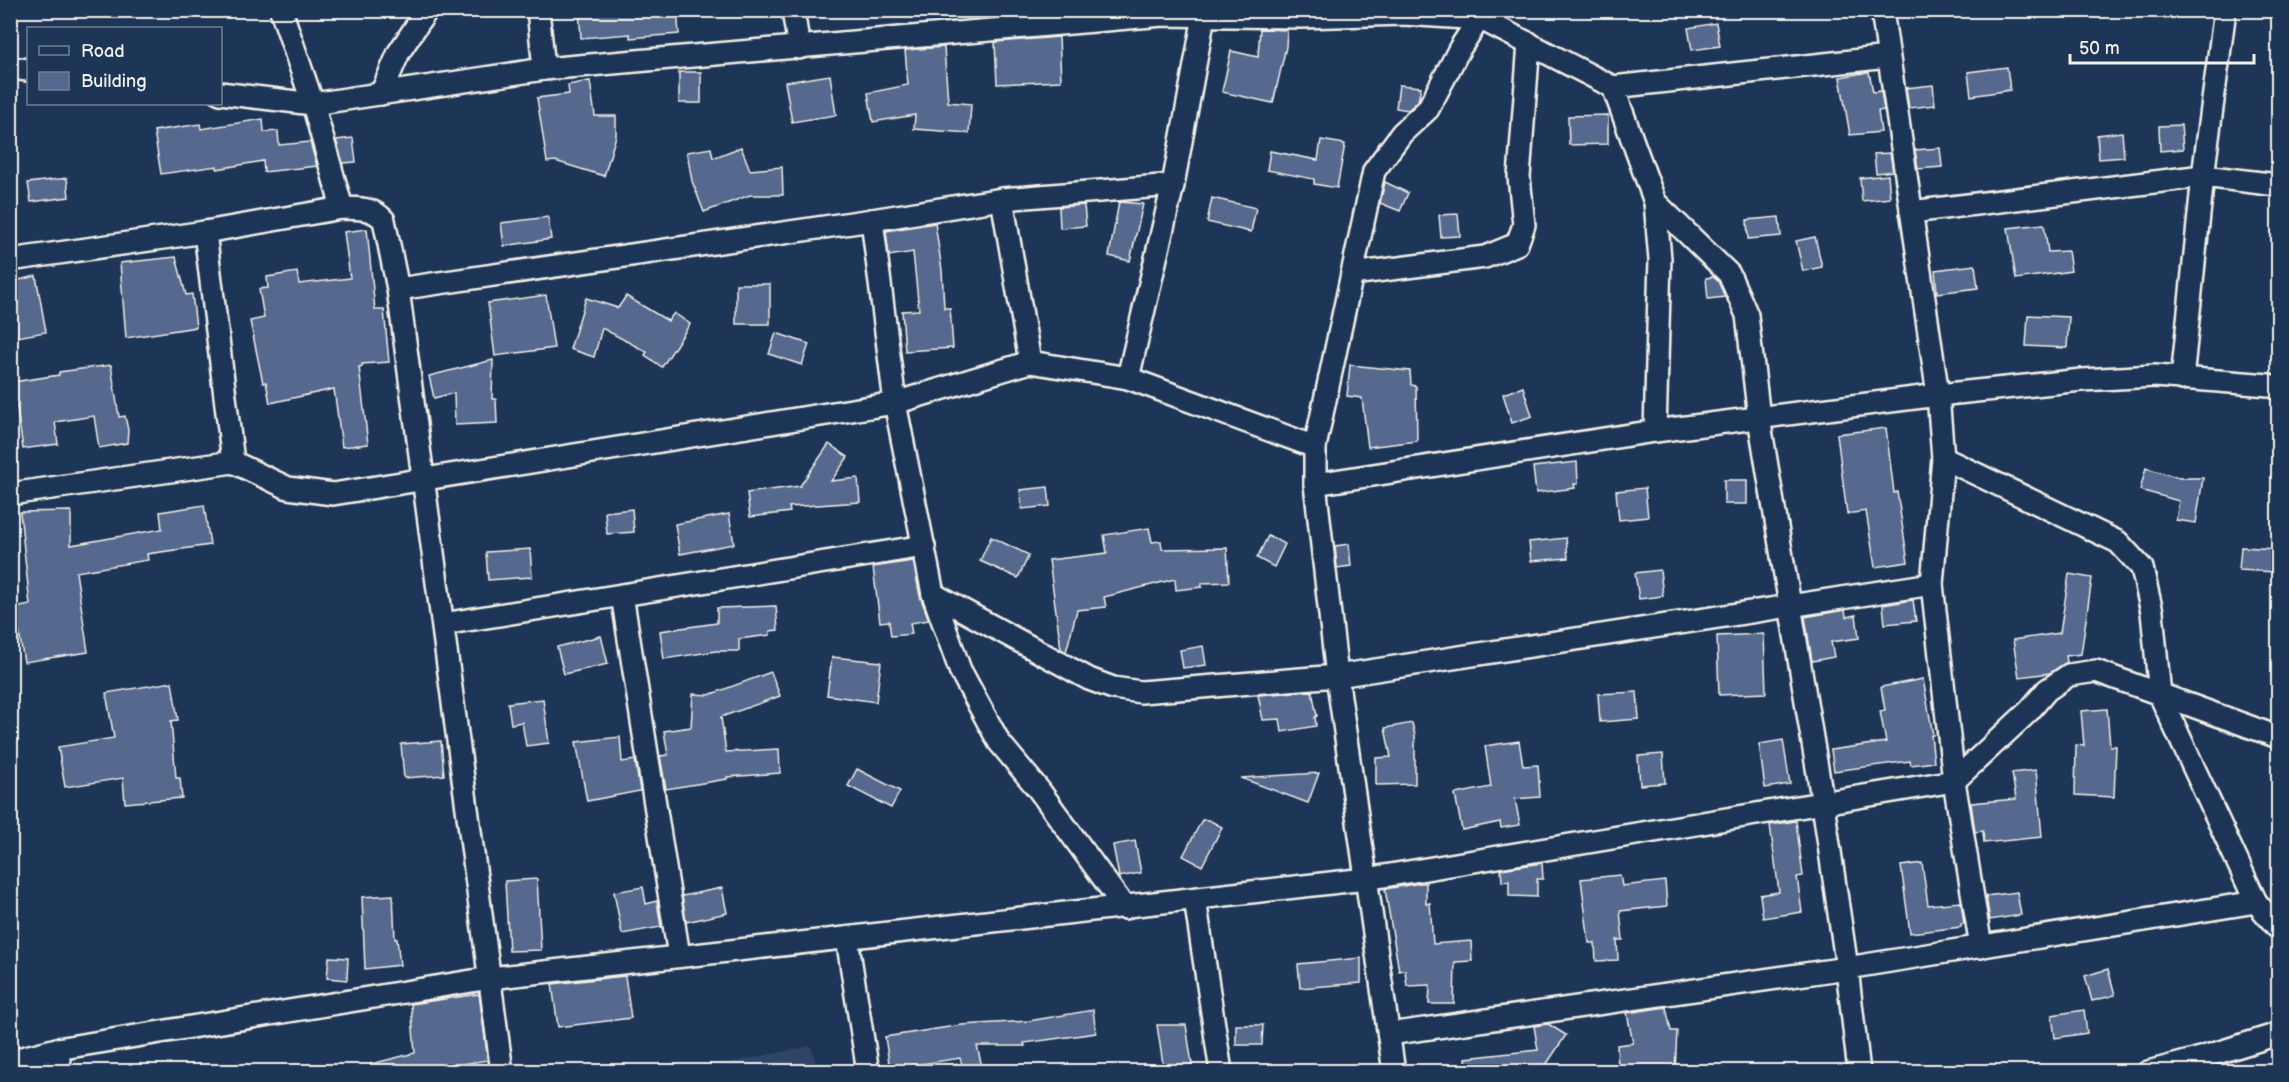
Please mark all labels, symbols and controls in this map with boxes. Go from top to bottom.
legend [27,27,222,105]
scale bar [2070,27,2254,65]
text: 50 m [2079,38,2120,59]
text: Road [81,41,125,62]
text: Building [81,71,147,92]

